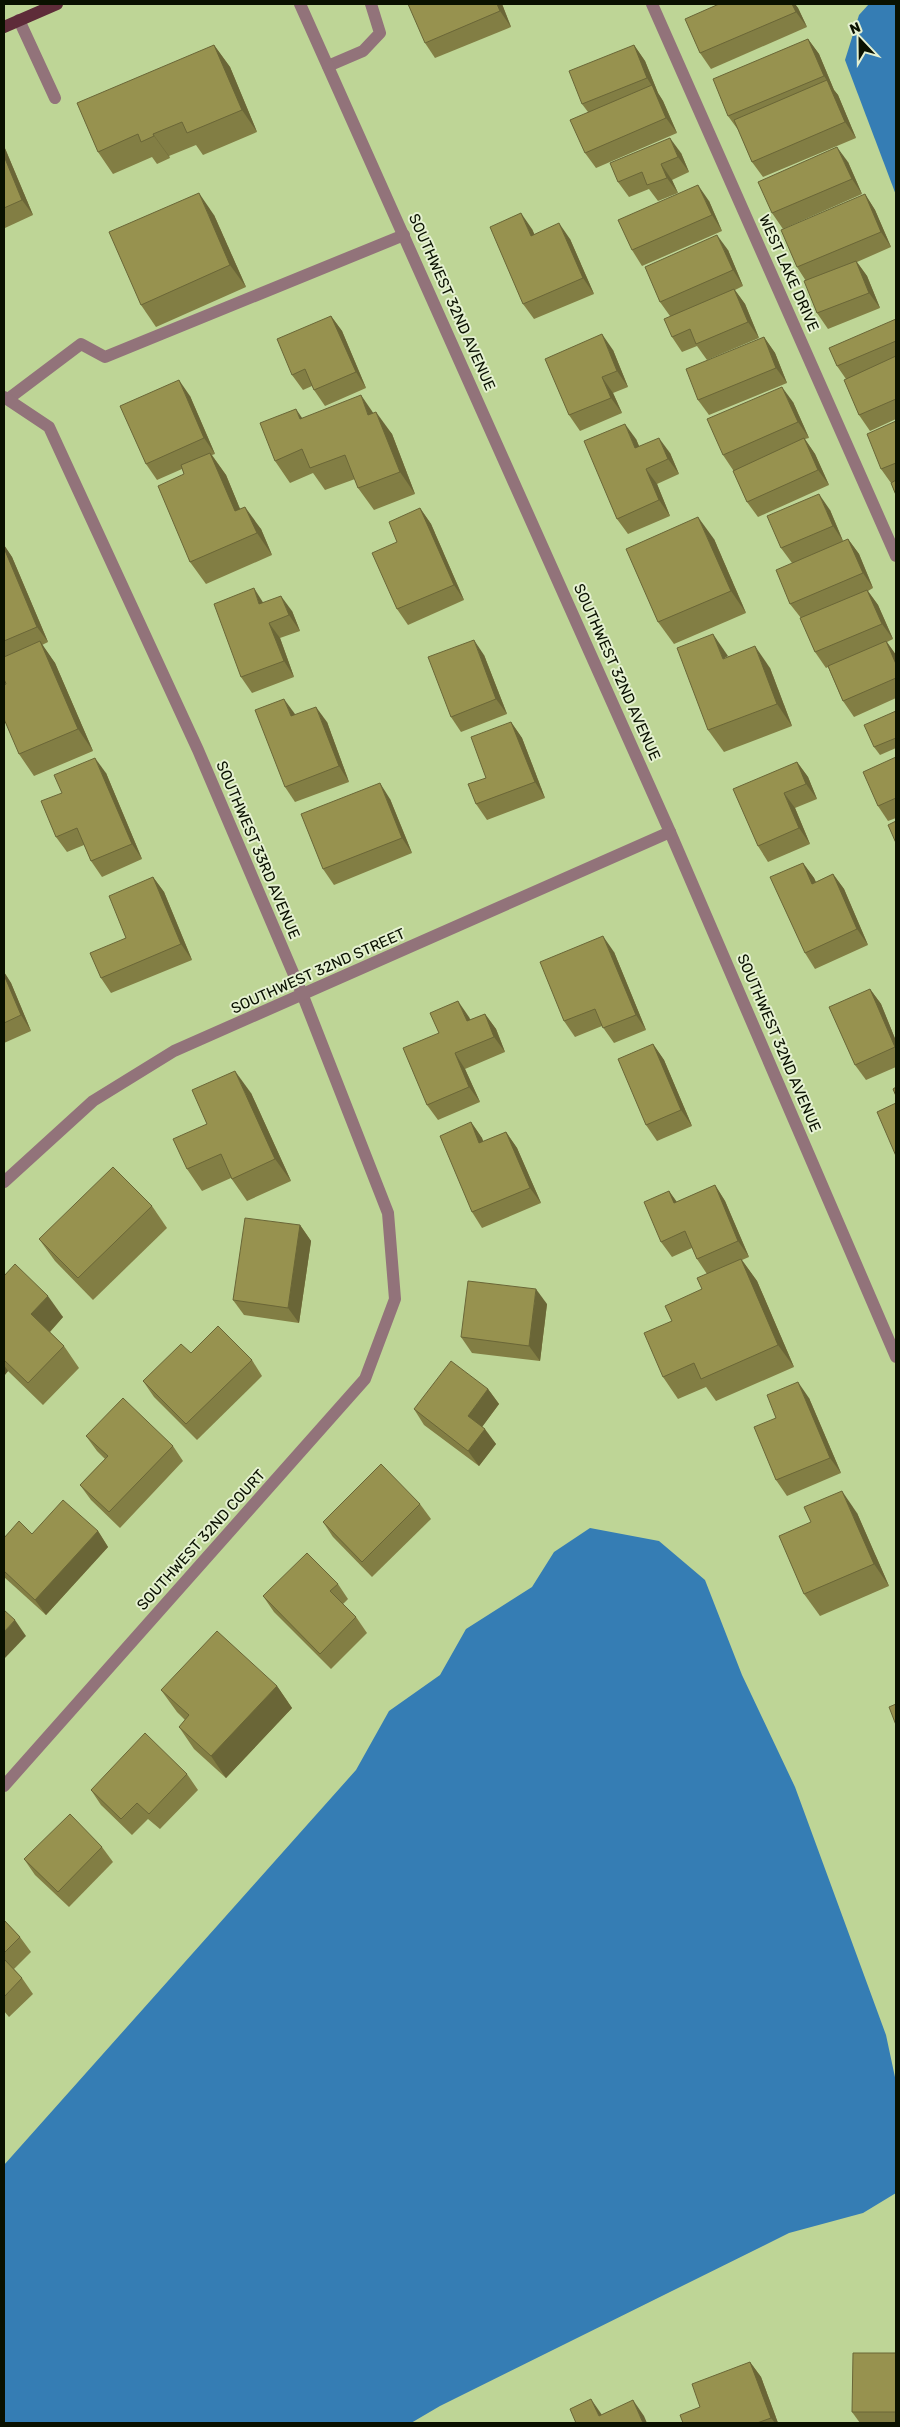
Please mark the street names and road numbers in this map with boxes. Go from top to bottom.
street label: SOUTHWEST 32ND AVENUE [405,211,499,393]
street label: WEST LAKE DRIVE [755,212,823,334]
street label: SOUTHWEST 32ND AVENUE [570,581,664,763]
street label: SOUTHWEST 33RD AVENUE [212,758,304,942]
street label: SOUTHWEST 32ND STREET [228,924,408,1018]
street label: SOUTHWEST 32ND AVENUE [733,951,825,1135]
street label: SOUTHWEST 32ND COURT [133,1466,269,1614]

